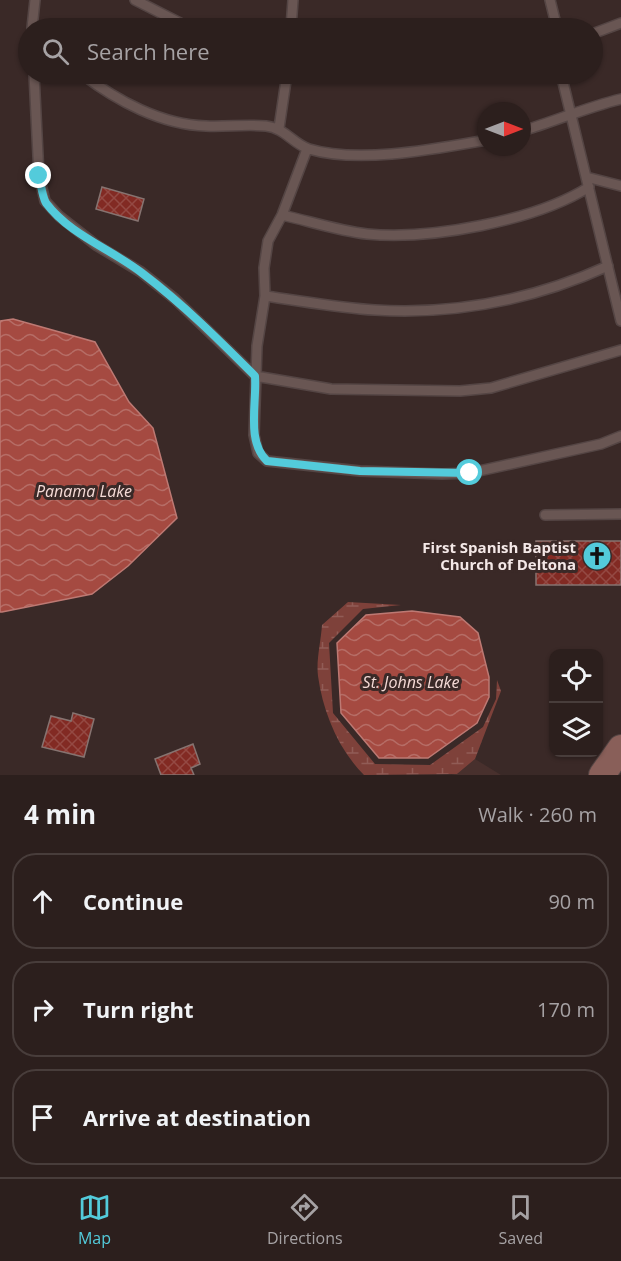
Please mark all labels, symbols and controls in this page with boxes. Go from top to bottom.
search box [18,18,603,84]
icon: search [39,35,72,68]
text: Search here [87,36,210,66]
north arrow [477,102,531,156]
route end [25,162,51,188]
route start [456,459,482,485]
water label: Panama Lake [36,480,132,502]
place label: First Spanish Baptist Church of Deltona [422,537,576,574]
church icon: First Spanish Baptist Church of Deltona [581,540,613,572]
map controls [549,649,603,757]
button: locate [549,649,603,703]
water label: St. Johns Lake [363,671,459,693]
button: layers [549,703,603,757]
text: 4 min [24,796,96,832]
text: Walk · 260 m [478,801,597,828]
icon: ahead [26,885,59,918]
text: Continue [83,886,183,916]
text: 90 m [548,888,595,915]
icon: right [26,993,59,1026]
text: Turn right [83,994,194,1024]
text: 170 m [537,996,595,1023]
icon: arrive [26,1101,59,1134]
text: Arrive at destination [83,1102,311,1132]
tab: Map [78,1191,111,1249]
tab: Directions [267,1191,343,1249]
tab: Saved [499,1191,543,1249]

